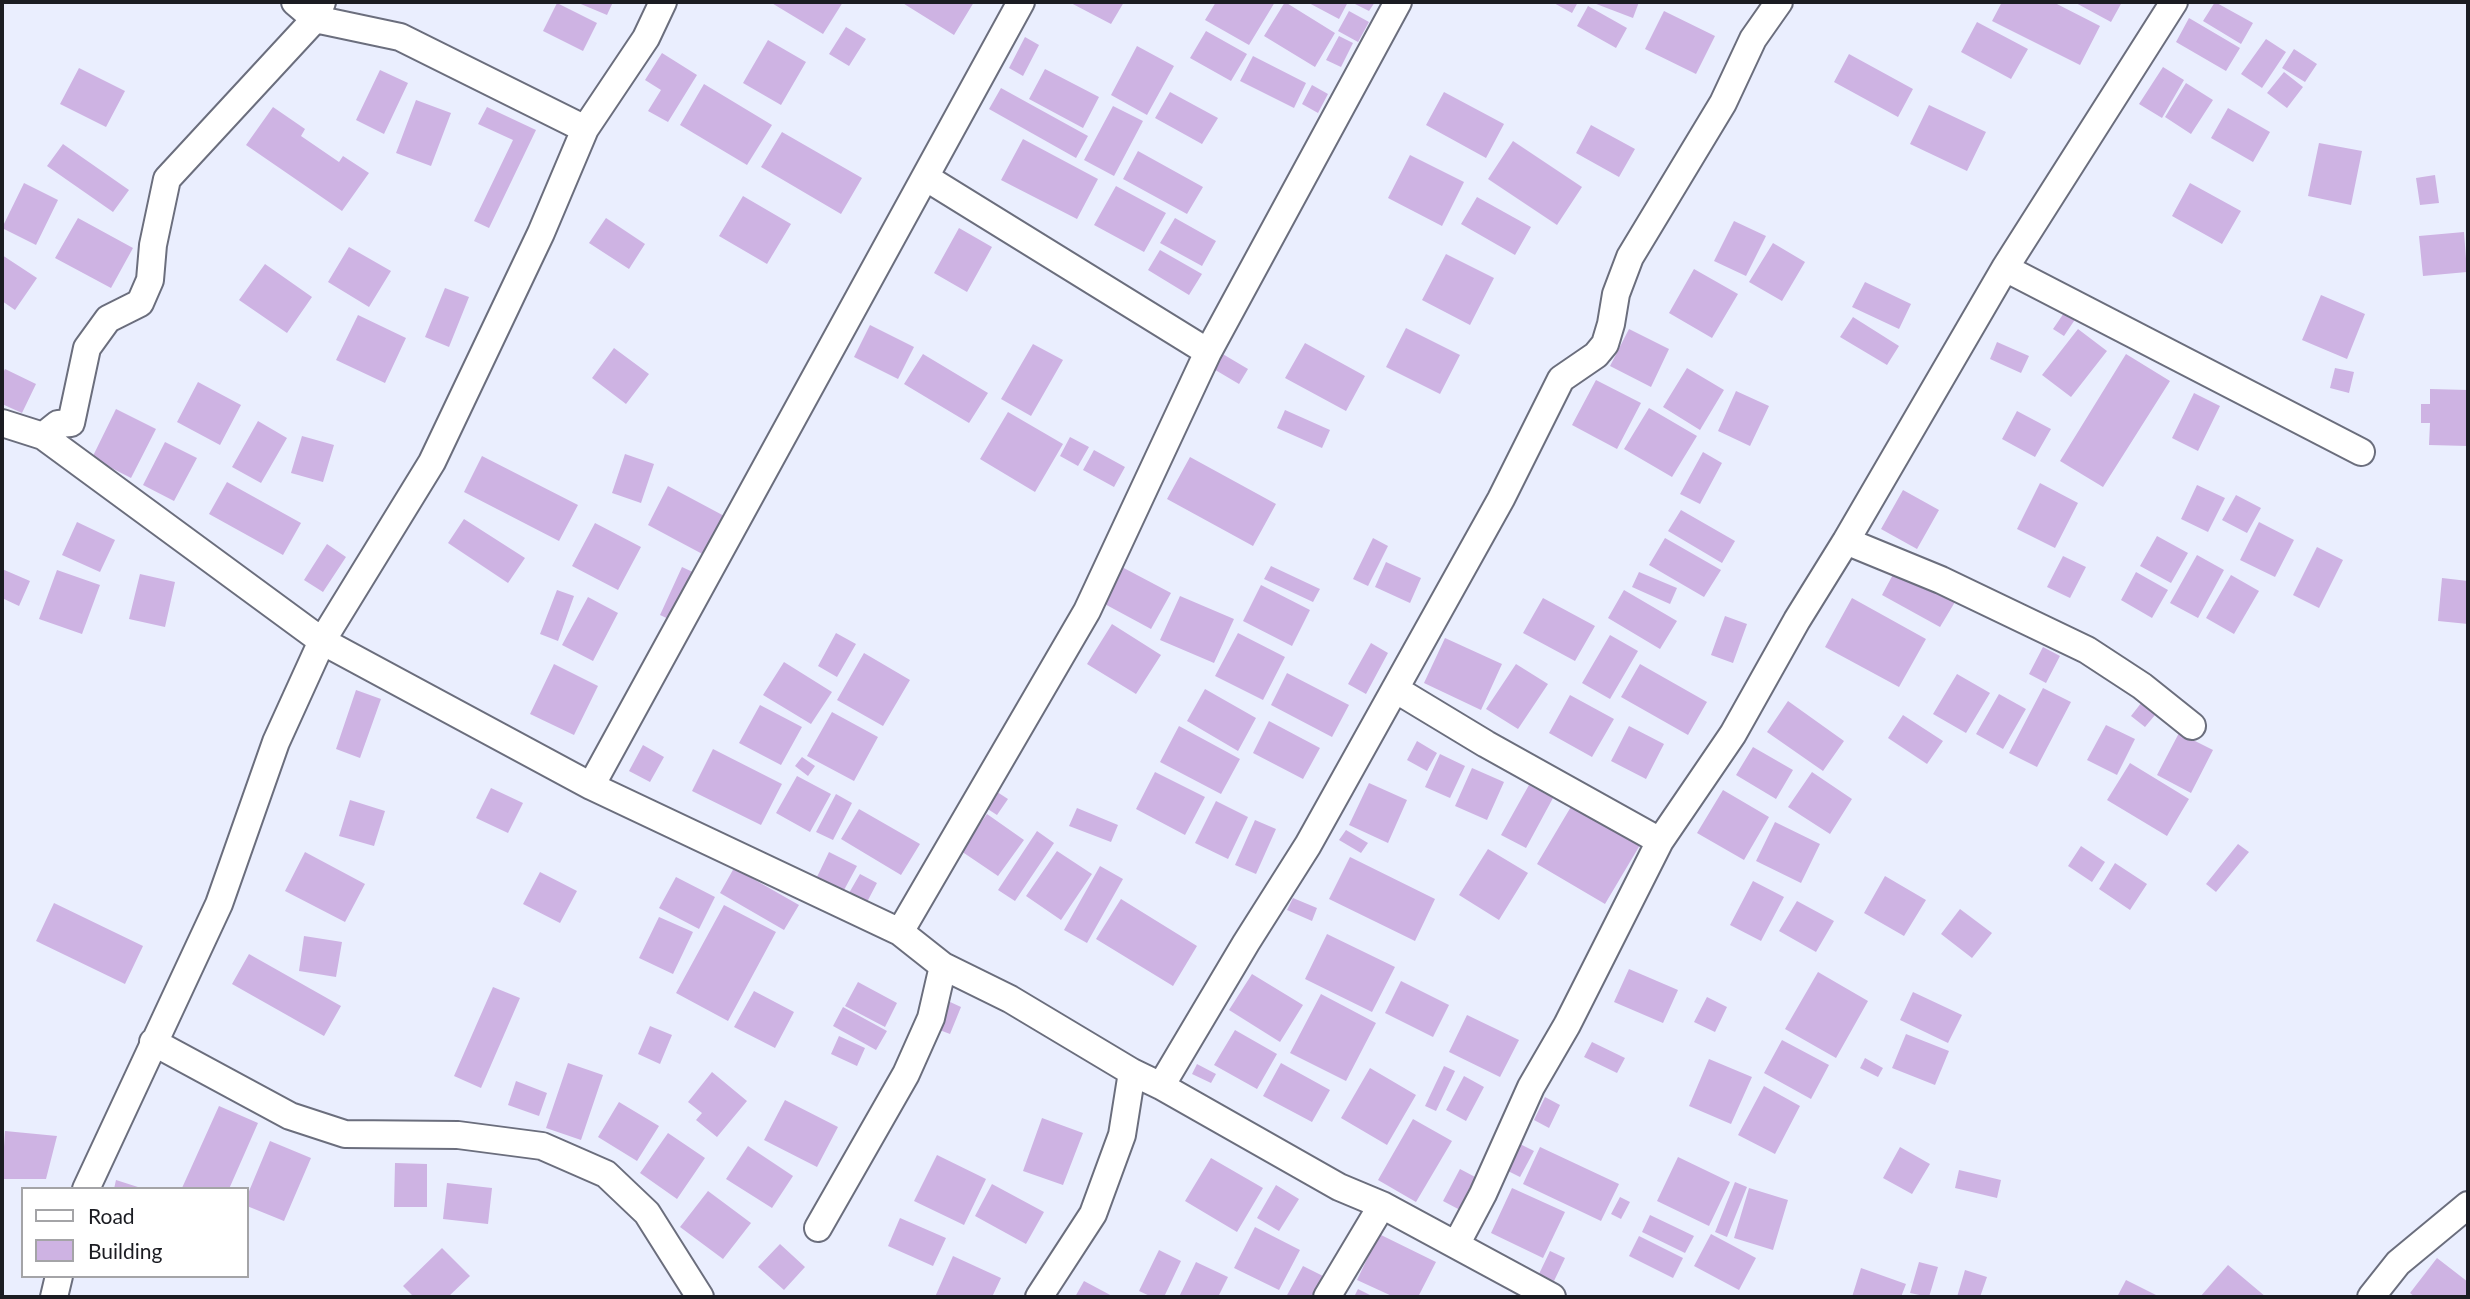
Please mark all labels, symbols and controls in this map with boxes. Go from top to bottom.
legend [21,1187,248,1278]
text: Road [88,1203,135,1228]
text: Building [88,1238,163,1263]

